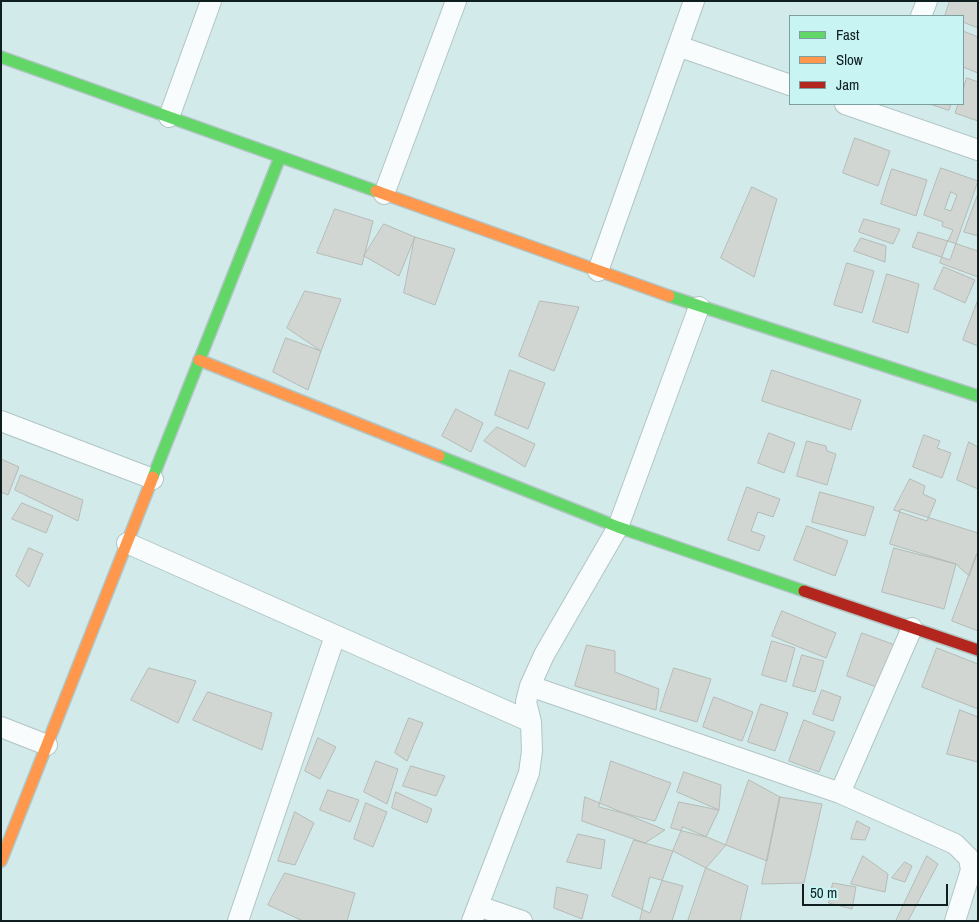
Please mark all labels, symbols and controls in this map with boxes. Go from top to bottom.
legend [789,15,964,105]
text: Fast [836,24,859,45]
text: Slow [836,49,863,70]
text: Jam [836,74,859,95]
scale bar [804,874,950,906]
text: 50 m [810,882,837,903]

